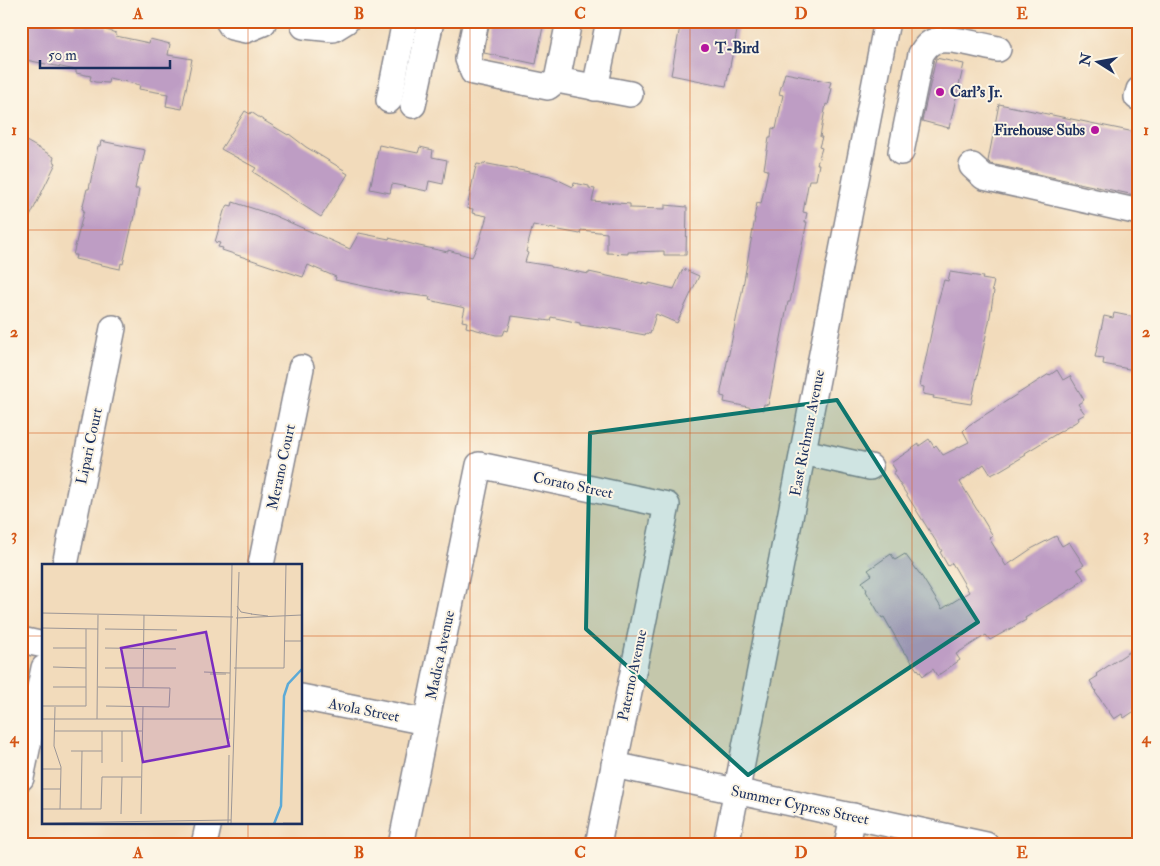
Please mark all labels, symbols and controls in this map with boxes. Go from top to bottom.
text: A [132,4,144,24]
text: B [354,4,364,24]
text: C [574,4,586,24]
text: D [794,4,808,24]
text: E [1016,4,1028,24]
scale bar [40,38,170,70]
north arrow [1072,38,1122,88]
place label: T-Bird [714,39,760,58]
marker: T-Bird [699,42,711,54]
text: 50 m [48,46,77,65]
text: N [1076,51,1095,68]
place label: Carl's Jr. [950,83,1002,103]
marker: Carl's Jr. [934,86,946,98]
text: 1 [11,120,17,140]
text: 1 [1143,120,1149,140]
place label: Firehouse Subs [994,121,1085,140]
marker: Firehouse Subs [1089,124,1101,136]
text: 2 [10,322,18,342]
text: 2 [1142,322,1150,342]
street label: East Richmar Avenue [786,368,829,498]
street label: Lipari Court [72,406,108,486]
street label: Merano Court [263,423,300,512]
street label: Corato Street [531,468,615,503]
text: 3 [11,525,17,545]
text: 3 [1143,525,1149,545]
inset map [42,564,302,824]
street label: Madica Avenue [422,609,459,701]
street label: Paterno Avenue [614,628,651,722]
street label: Avola Street [326,694,401,727]
text: 4 [9,728,20,748]
text: 4 [1141,728,1152,748]
street label: Summer Cypress Street [729,782,871,830]
text: A [132,843,144,863]
text: B [354,843,364,863]
text: C [574,843,586,863]
text: D [794,843,808,863]
text: E [1016,843,1028,863]

